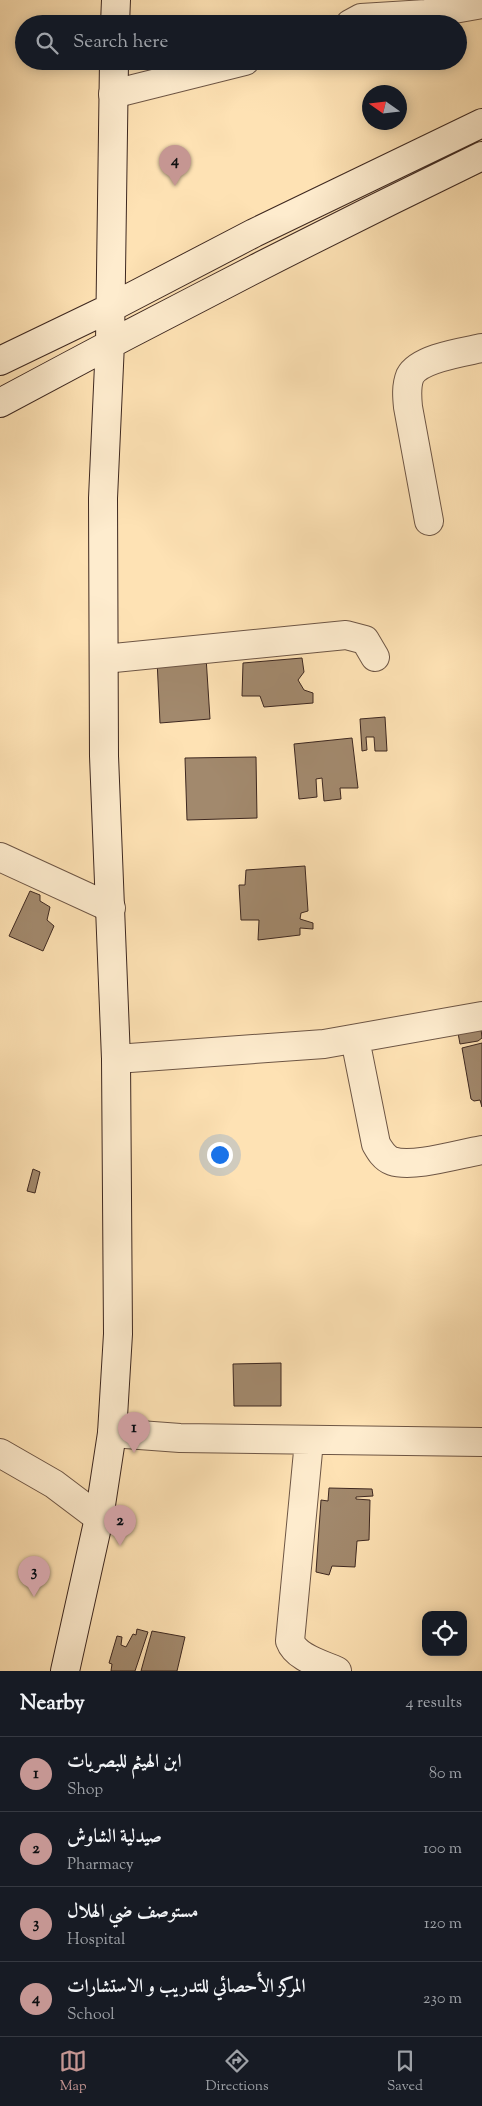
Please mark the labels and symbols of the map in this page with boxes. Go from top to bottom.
north arrow [362,85,407,130]
pin: 4 [159,145,191,186]
your location [207,1142,233,1168]
pin: 1 [118,1412,150,1453]
pin: 2 [104,1505,136,1546]
pin: 3 [18,1556,50,1597]

